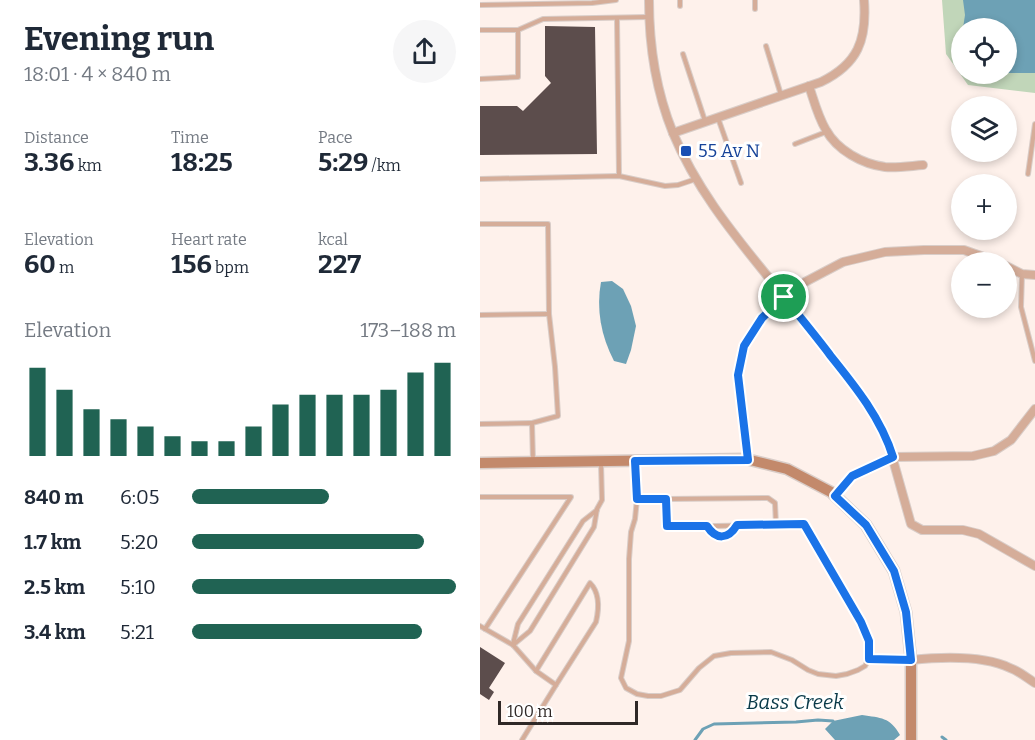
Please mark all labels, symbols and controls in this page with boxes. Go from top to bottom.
map controls [951,18,1017,318]
button: locate [951,18,1017,84]
text: Evening run [24,19,214,59]
button: share [393,20,456,83]
text: 18:01 · 4 × 840 m [24,62,171,86]
button: layers [951,96,1017,162]
text: Distance [24,128,89,147]
text: Time [171,128,209,147]
text: Pace [318,128,353,147]
place label: 55 Av N [698,140,760,162]
marker: 55 Av N [679,144,693,158]
text: 3.36 [24,147,74,178]
text: 18:25 [171,147,233,178]
text: 5:29 [318,147,368,178]
text: km [74,156,102,175]
text: /km [368,156,401,175]
button: + [951,174,1017,240]
text: Elevation [24,230,94,249]
text: Heart rate [171,230,247,249]
text: kcal [318,230,348,249]
text: 60 [24,249,56,280]
text: 156 [171,249,212,280]
text: 227 [318,249,361,280]
button: − [951,252,1017,318]
text: m [56,258,74,277]
text: bpm [212,258,249,277]
pin [758,271,809,322]
icon: arrive [767,280,800,313]
text: Elevation [24,318,111,342]
text: 173–188 m [360,318,456,342]
text: 840 m [24,485,84,509]
text: 6:05 [120,485,159,509]
text: 1.7 km [24,530,81,554]
text: 5:20 [120,530,159,554]
text: 2.5 km [24,575,85,599]
text: 5:10 [120,575,156,599]
text: 3.4 km [24,620,86,644]
text: 5:21 [120,620,154,644]
water label: Bass Creek [746,690,844,714]
scale bar [498,698,638,726]
text: 100 m [507,702,552,721]

